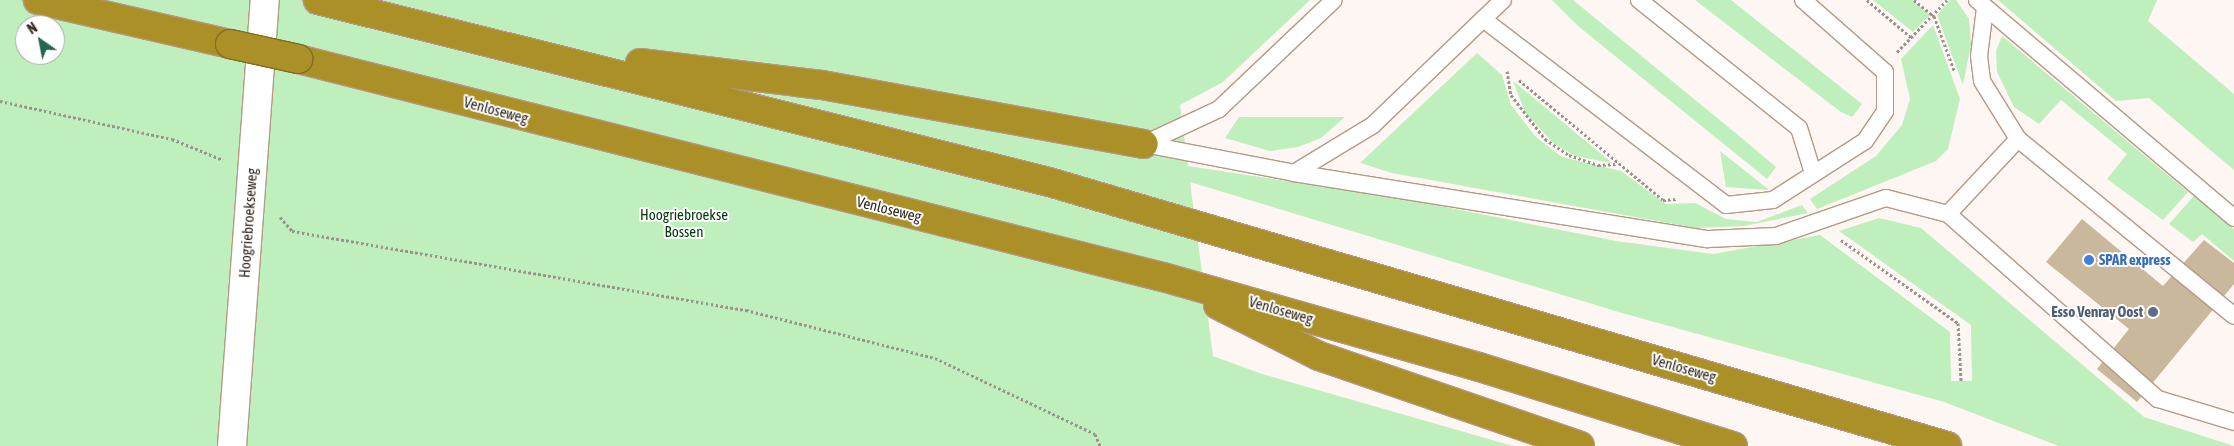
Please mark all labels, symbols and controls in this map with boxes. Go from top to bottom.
north arrow [15,15,65,65]
text: N [25,19,40,37]
street label: Venloseweg [462,93,530,127]
street label: Hoogriebroekseweg [235,168,261,278]
street label: Venloseweg [855,192,923,226]
park label: Hoogriebroekse Bossen [640,205,728,240]
place label: SPAR express [2099,251,2171,269]
marker: SPAR express [2083,254,2095,266]
street label: Venloseweg [1247,292,1315,328]
place label: Esso Venray Oost [2051,303,2143,321]
marker: Esso Venray Oost [2147,306,2159,318]
street label: Venloseweg [1650,350,1718,386]

